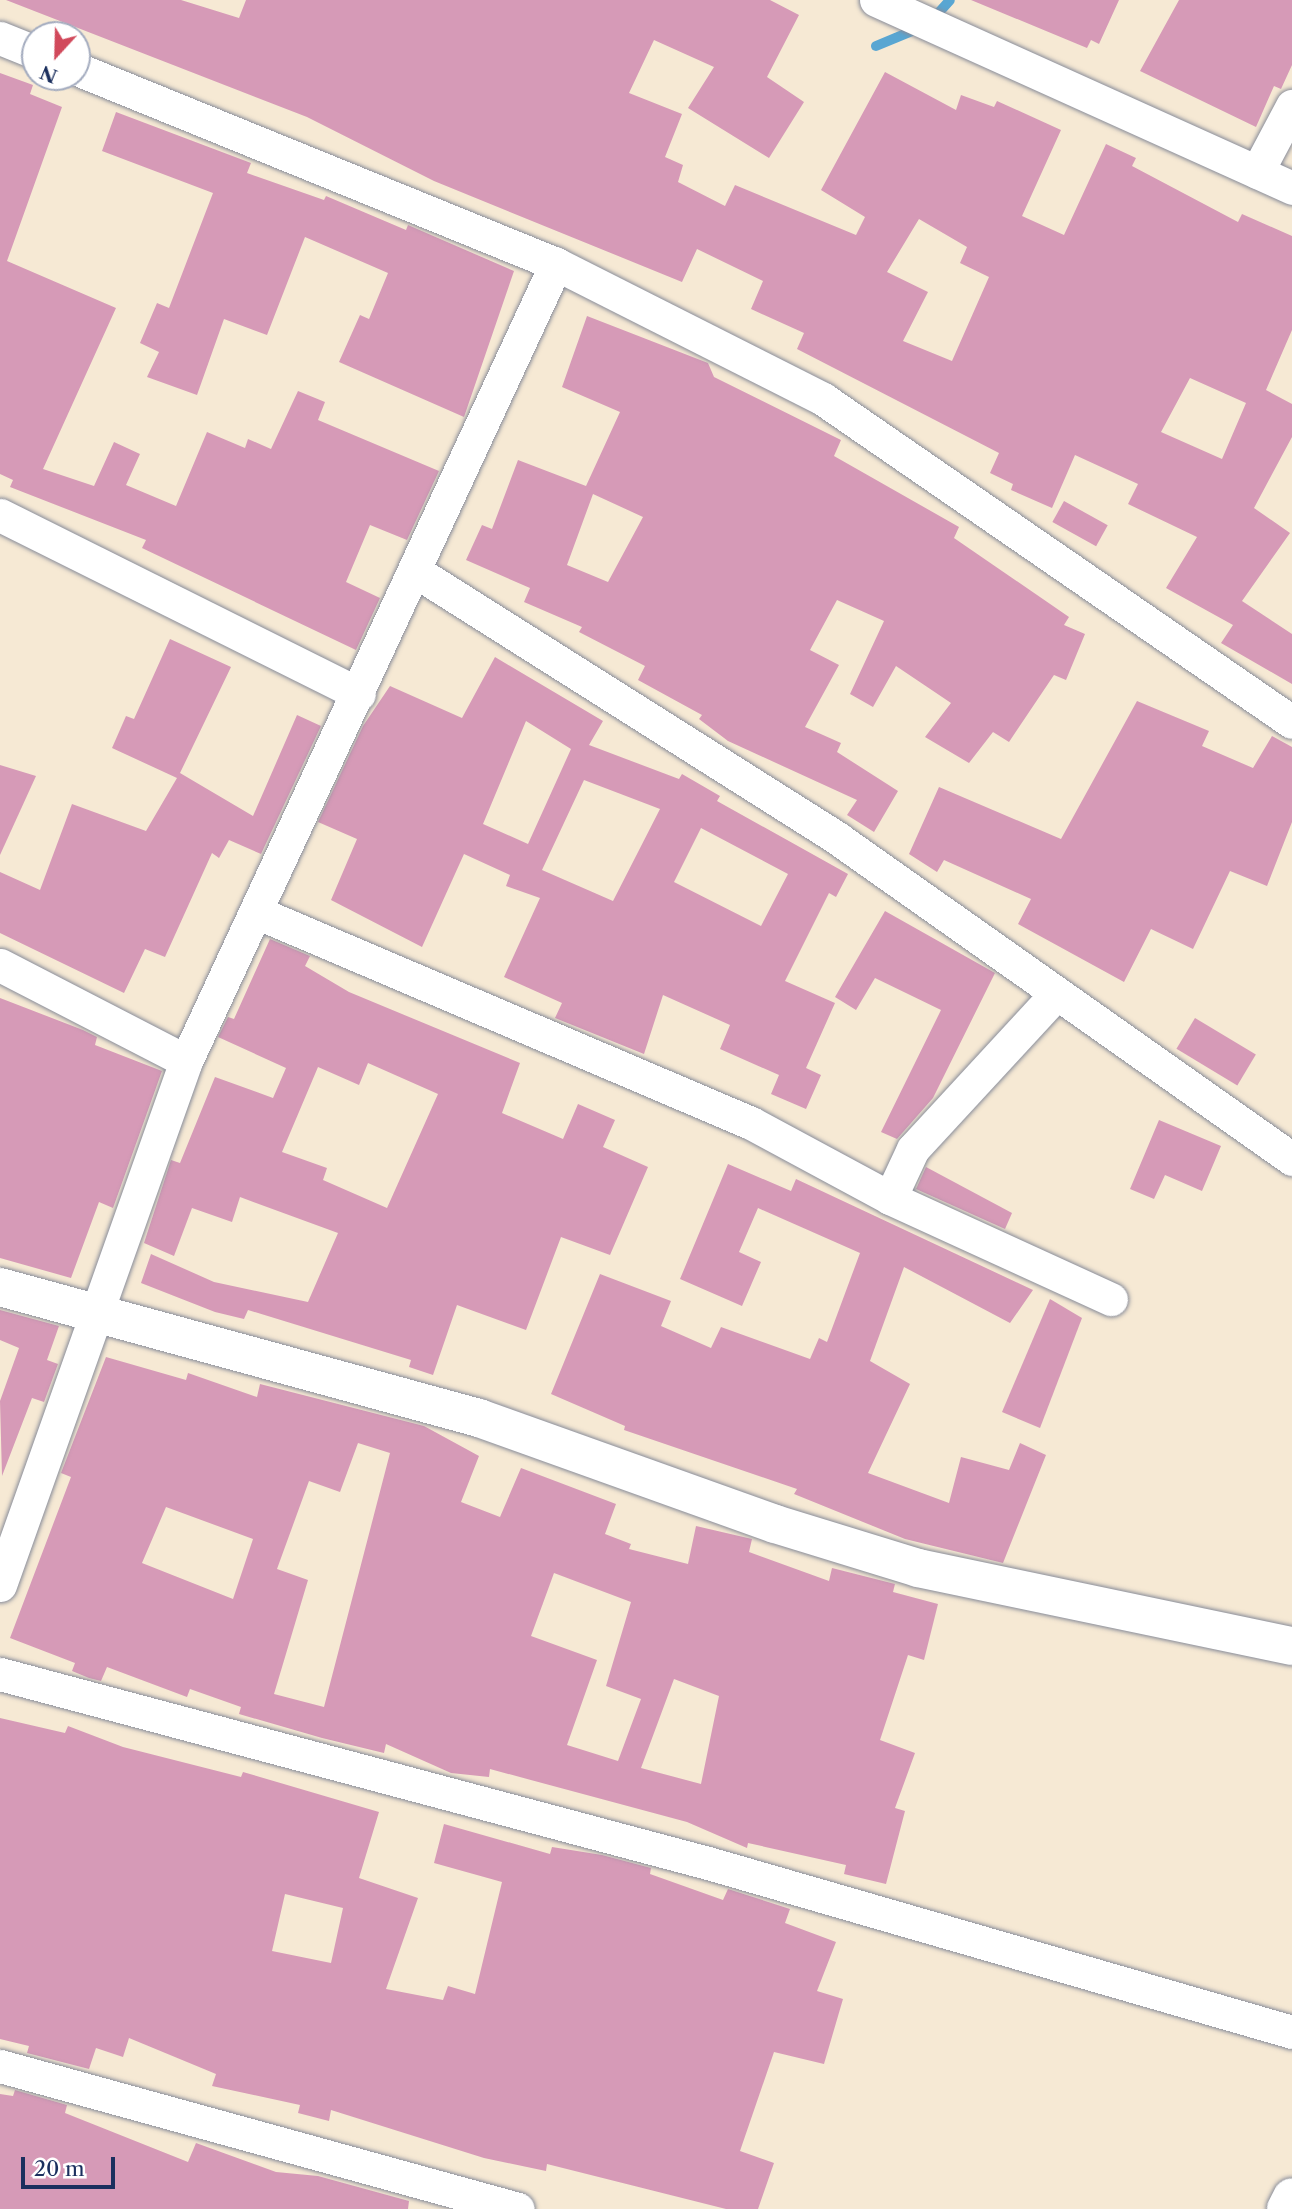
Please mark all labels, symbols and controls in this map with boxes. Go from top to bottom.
north arrow [21,21,91,91]
text: N [37,60,61,88]
scale bar [24,2142,119,2186]
text: 20 m [34,2156,85,2181]

